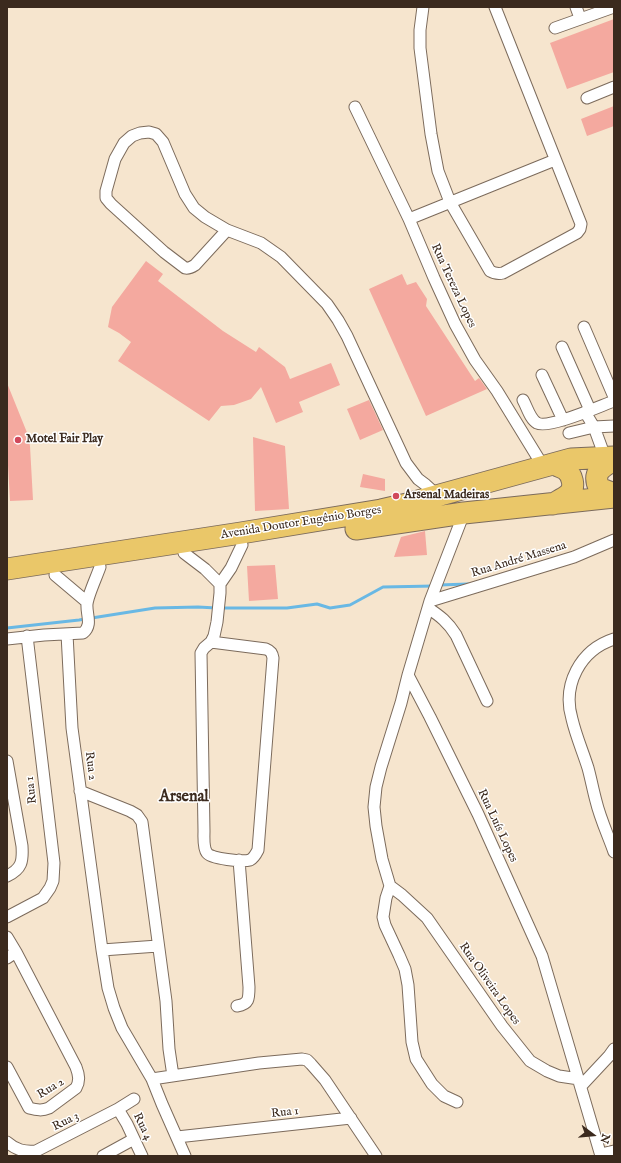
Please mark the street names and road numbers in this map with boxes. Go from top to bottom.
street label: Rua Tereza Lopes [427,242,479,330]
street label: Avenida Doutor Eugênio Borges [220,503,382,543]
street label: Rua André Massena [470,539,568,581]
street label: Rua 2 [81,751,99,781]
street label: Rua 1 [23,775,41,805]
street label: Rua Luís Lopes [474,787,520,865]
street label: Rua Oliveira Lopes [455,940,523,1028]
street label: Rua 2 [35,1075,67,1103]
street label: Rua 1 [271,1104,299,1122]
street label: Rua 3 [50,1109,82,1135]
street label: Rua 4 [129,1111,155,1143]

